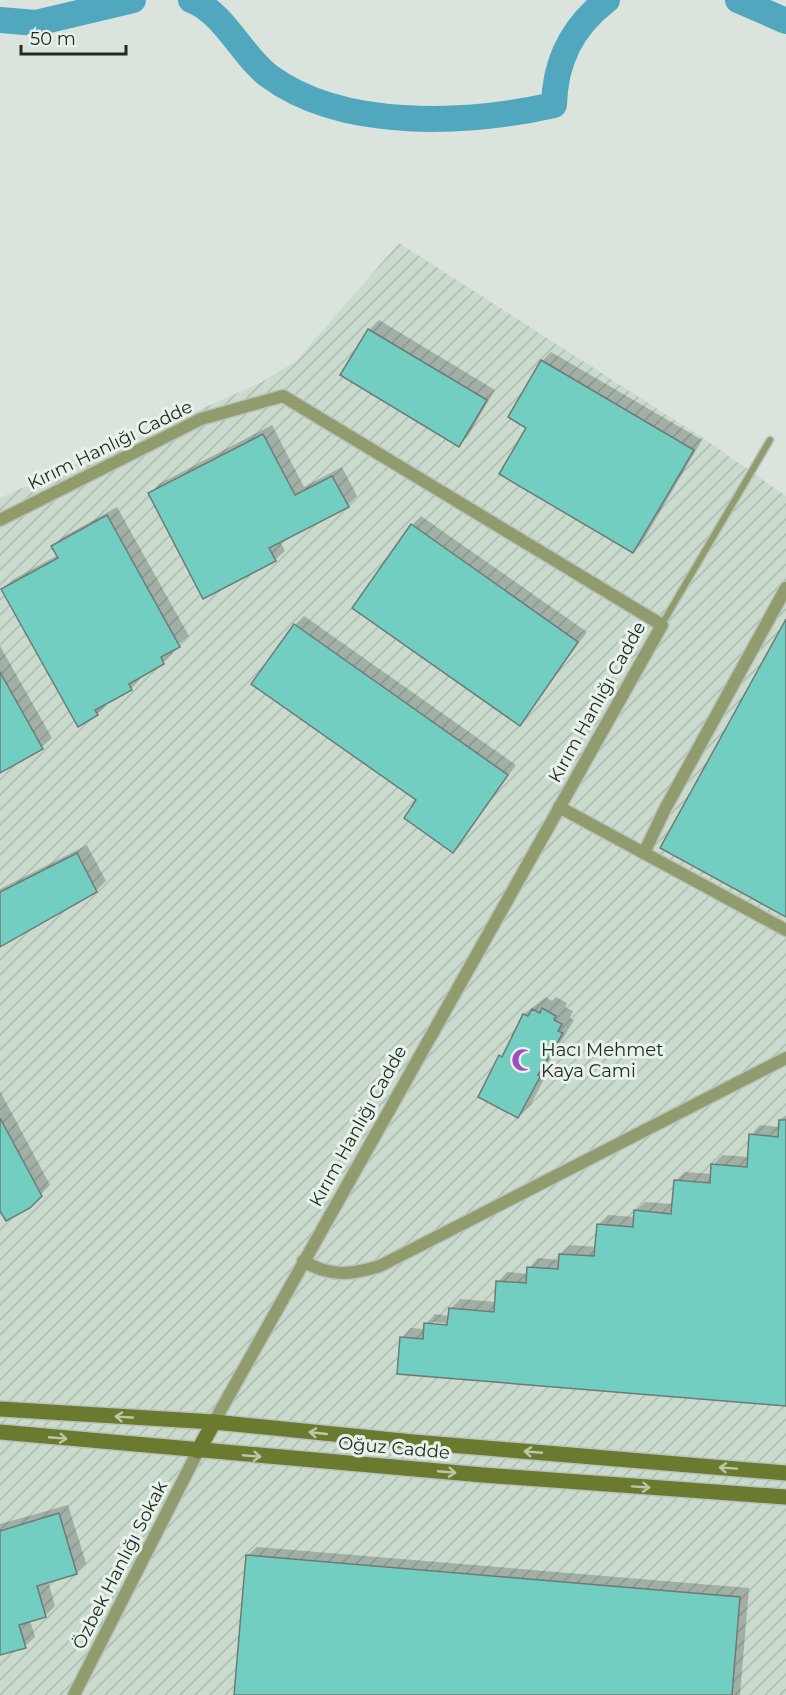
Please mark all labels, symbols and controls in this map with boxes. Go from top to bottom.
scale bar [21,18,126,56]
text: 50 m [30,28,76,50]
street label: Kırım Hanlığı Cadde [24,395,196,494]
street label: Kırım Hanlığı Cadde [544,618,650,786]
place label: Hacı Mehmet Kaya Cami [541,1039,663,1082]
street label: Kırım Hanlığı Cadde [305,1042,411,1210]
mosque icon: Hacı Mehmet Kaya Cami [510,1047,536,1073]
one-way arrow [114,1411,134,1422]
one-way arrow [309,1427,329,1438]
street label: Oğuz Cadde [337,1432,451,1464]
one-way arrow [48,1433,68,1444]
one-way arrow [524,1446,544,1457]
one-way arrow [242,1451,262,1462]
one-way arrow [718,1462,738,1473]
one-way arrow [436,1467,456,1478]
street label: Özbek Hanlığı Sokak [68,1477,172,1653]
one-way arrow [631,1481,651,1492]

